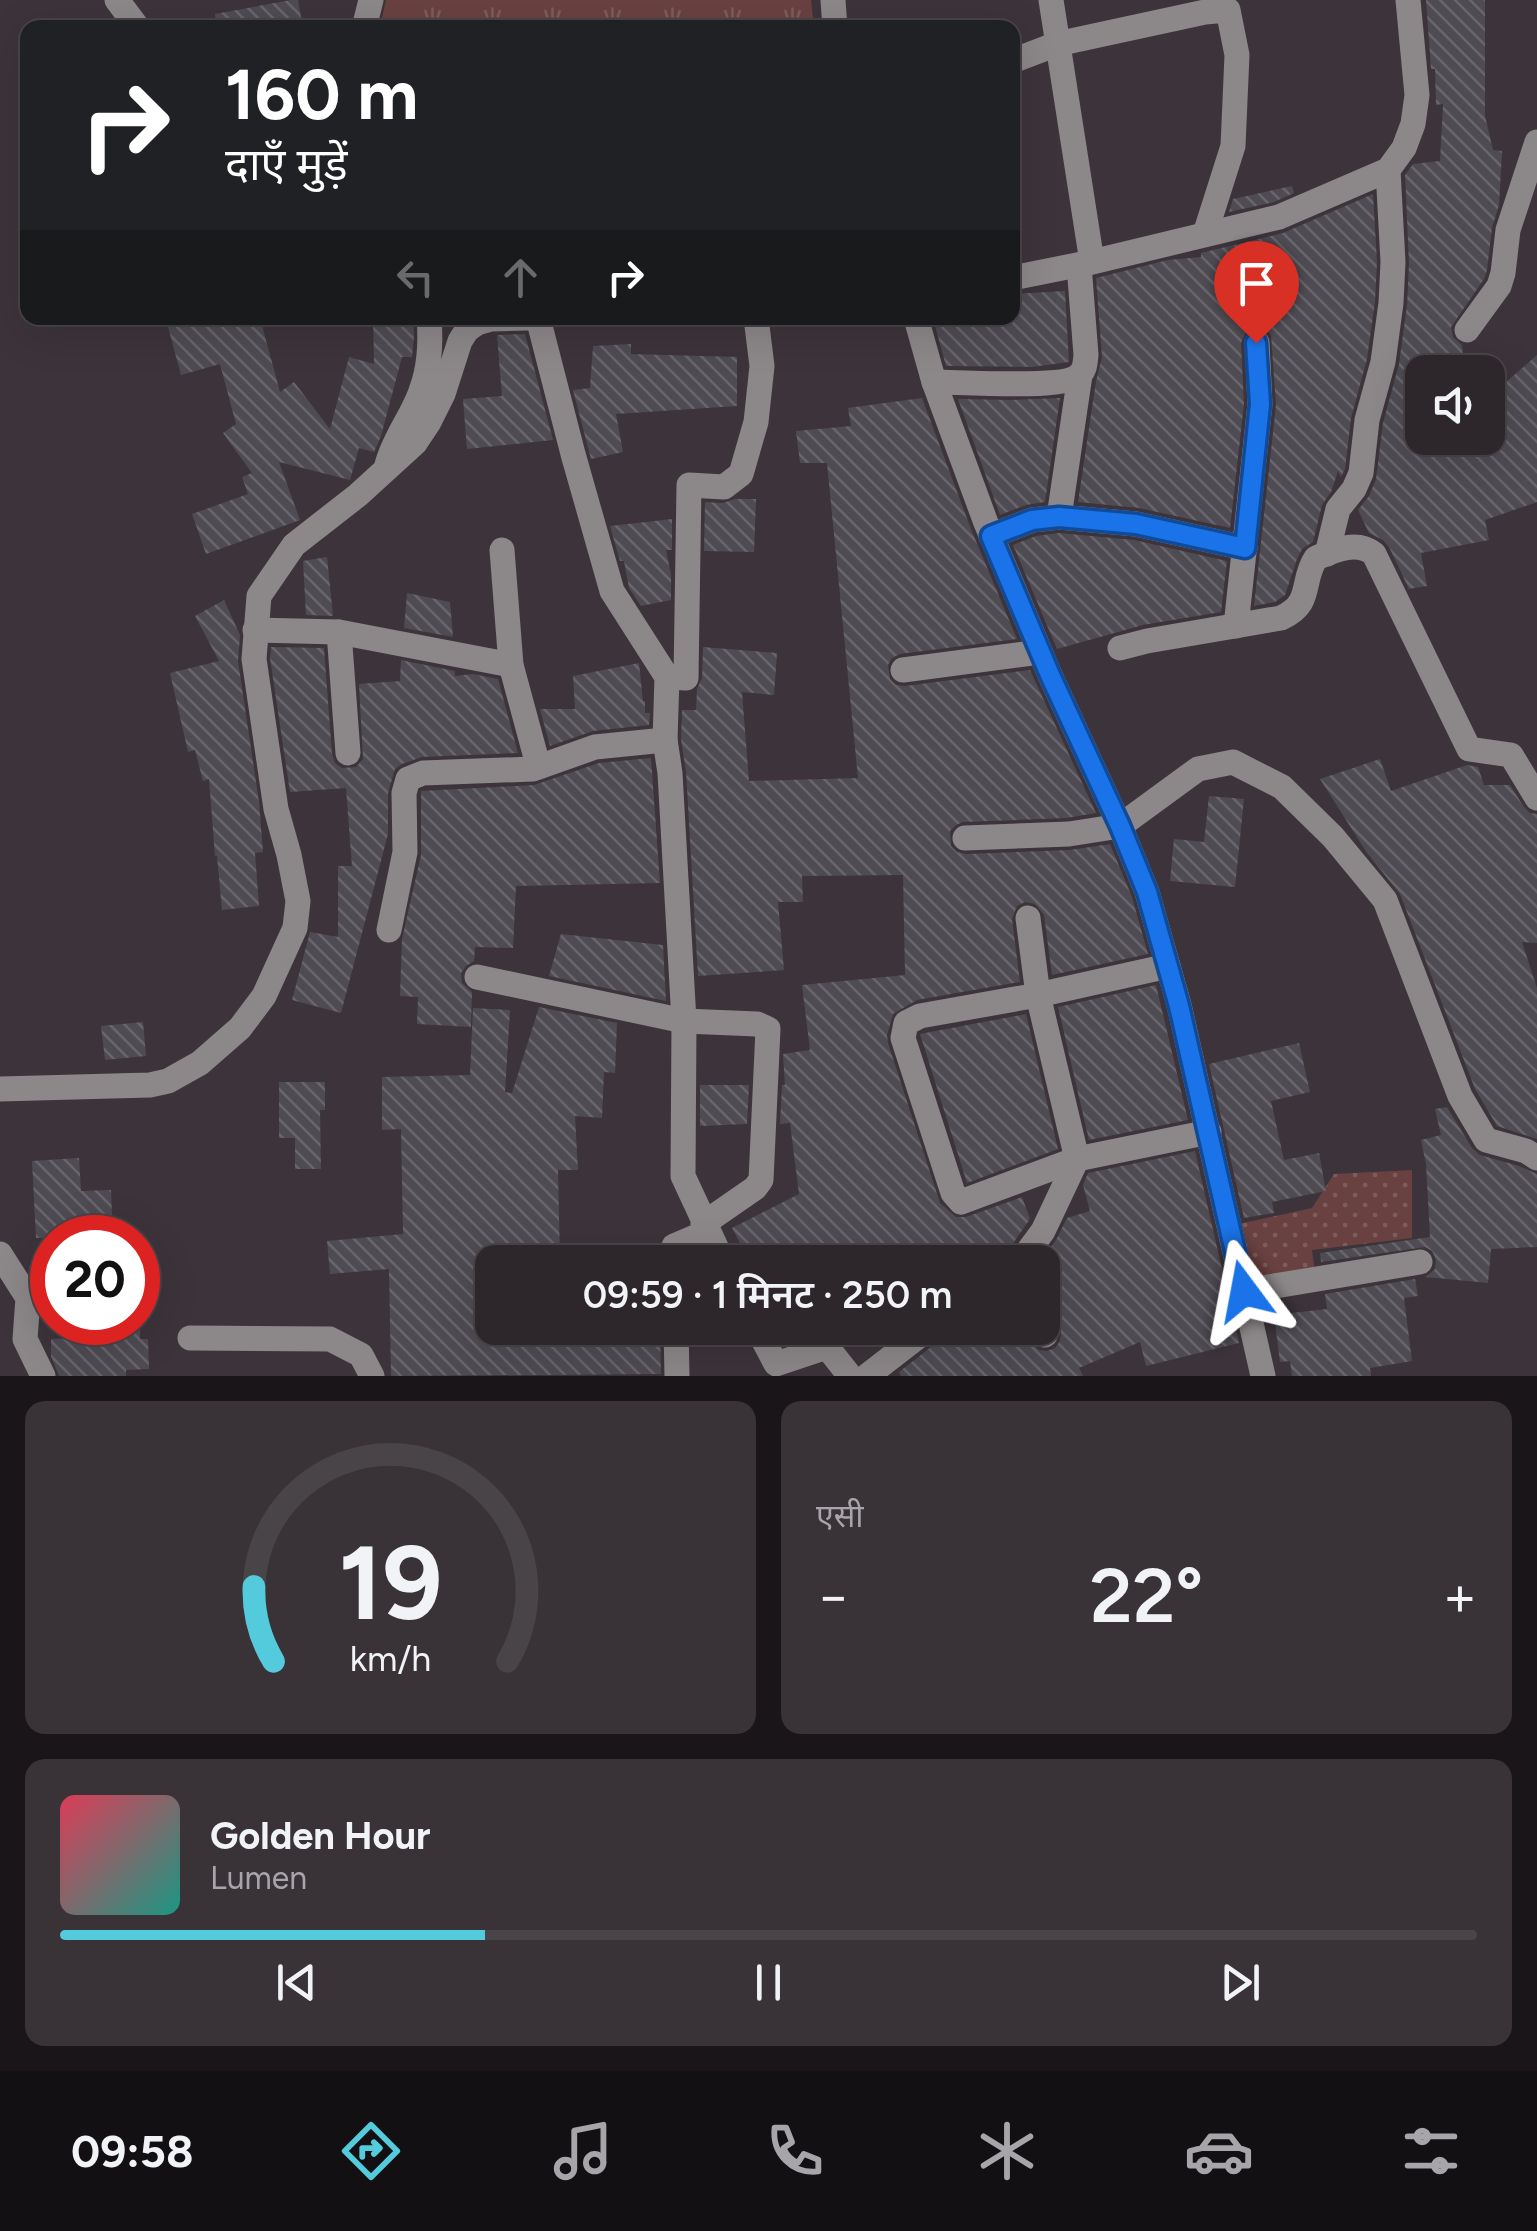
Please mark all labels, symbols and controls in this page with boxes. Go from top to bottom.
text: 160 m [225,52,418,137]
icon: right [60,60,190,190]
text: दाएँ मुड़ें [225,137,348,191]
pin [1214,241,1299,344]
icon: left [388,250,443,305]
icon: ahead [493,250,548,305]
icon: right [598,250,653,305]
icon: arrive [1229,256,1284,311]
map controls [1405,355,1505,455]
button: sound [1405,355,1505,455]
speed limit sign: 20 [30,1215,160,1345]
position arrow [1192,1239,1296,1343]
text: 09:59 · 1 मिनट · 250 m [583,1272,952,1318]
text: एसी [816,1497,864,1535]
text: 19 [338,1520,443,1645]
text: 22° [1090,1551,1203,1641]
text: − [816,1563,850,1629]
text: + [1443,1563,1477,1629]
text: km/h [350,1637,431,1680]
text: Golden Hour [210,1813,431,1859]
text: Lumen [210,1859,307,1897]
icon: previous [269,1955,324,2010]
icon: pause [741,1955,796,2010]
icon: next [1213,1955,1268,2010]
icon: directions [336,2116,406,2186]
icon: music [548,2116,618,2186]
icon: phone [760,2116,830,2186]
icon: climate [972,2116,1042,2186]
icon: car [1184,2116,1254,2186]
icon: filters [1396,2116,1466,2186]
text: 09:58 [71,2124,194,2178]

